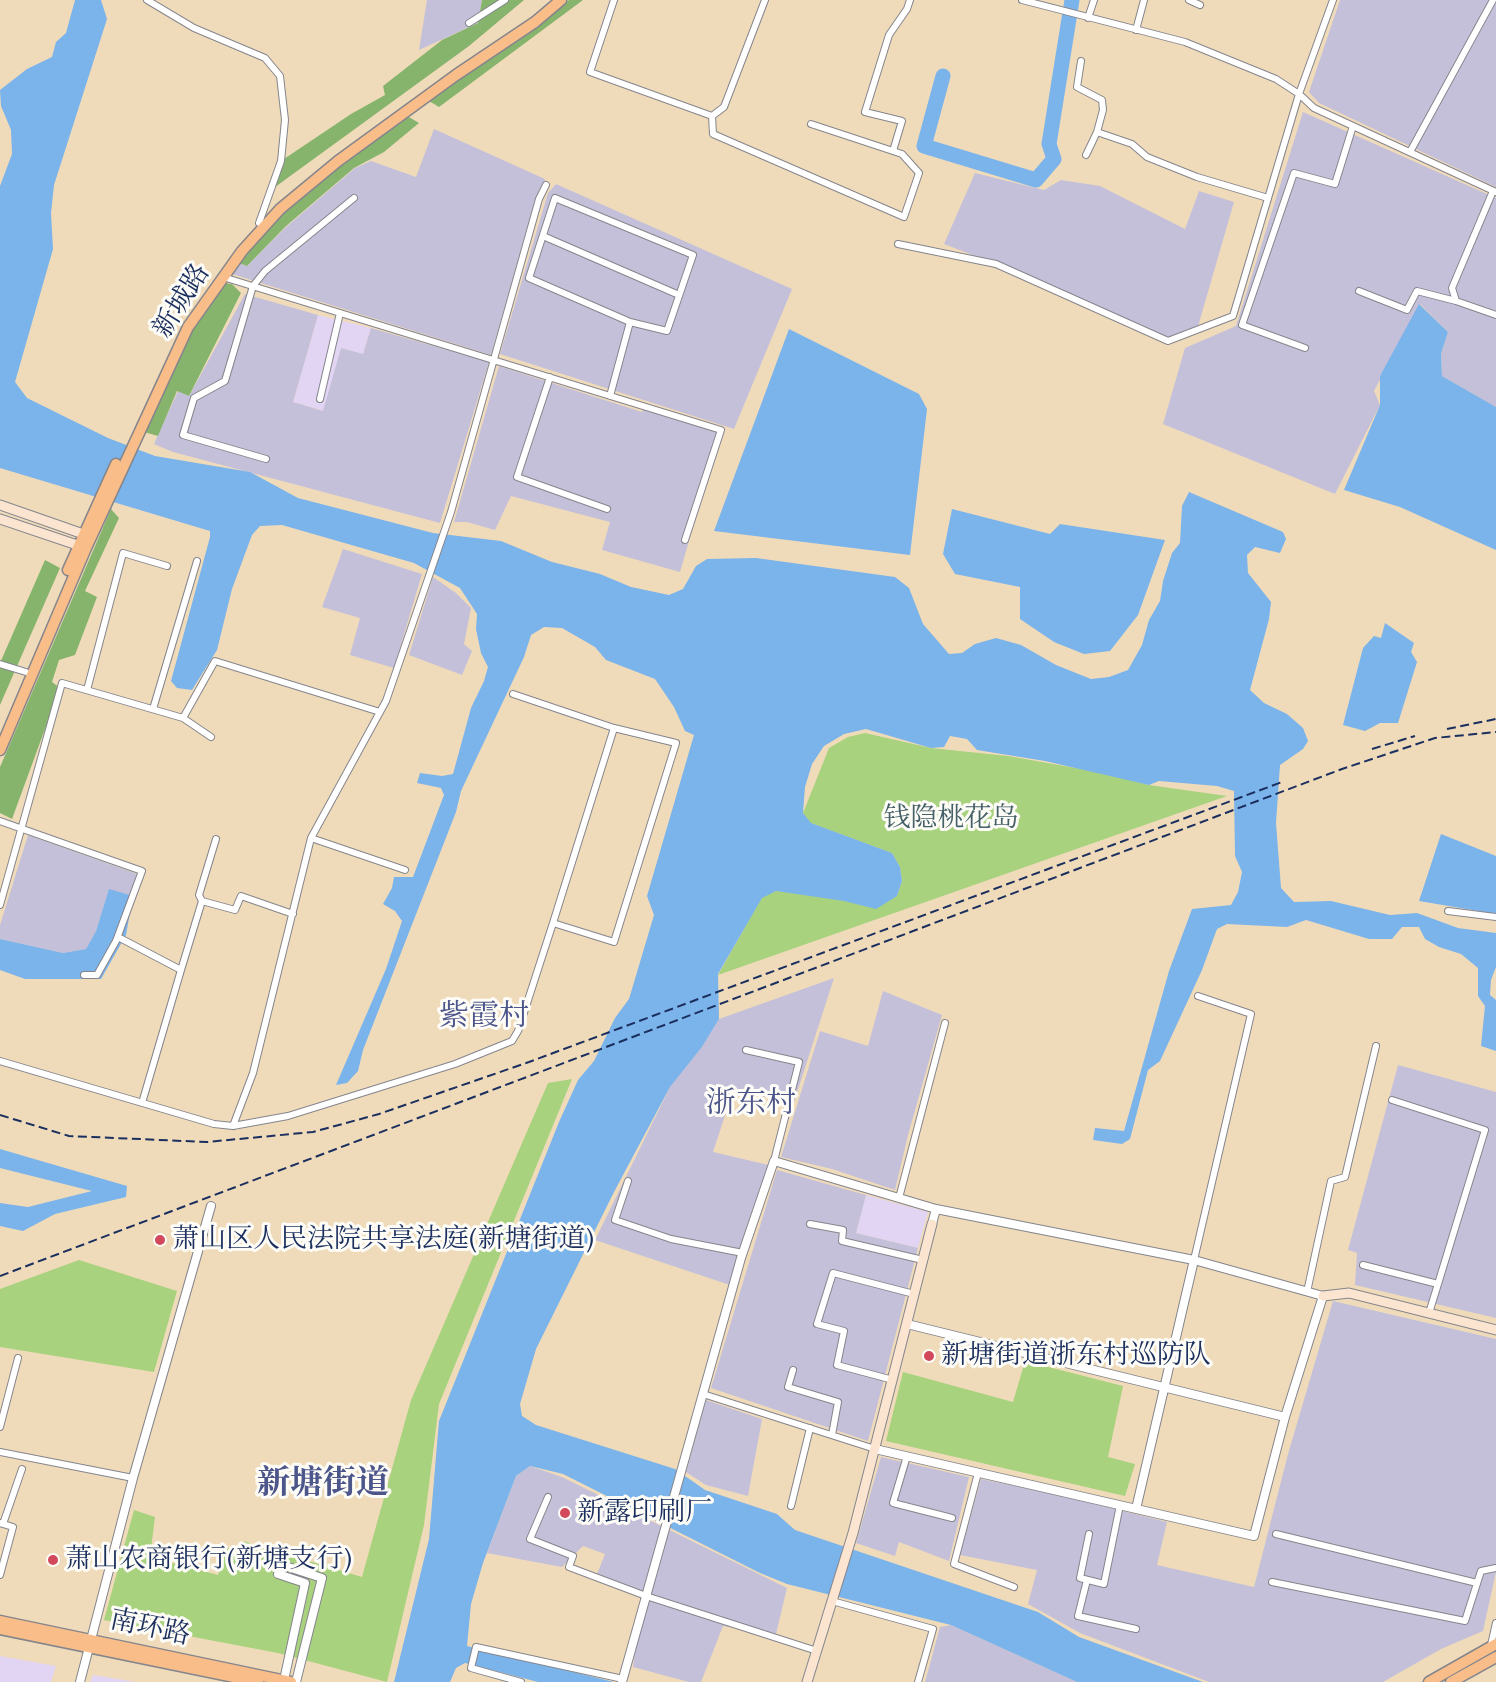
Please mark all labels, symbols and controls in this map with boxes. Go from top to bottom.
street label: 新城路 [147,258,217,344]
park label: 钱隐桃花岛 [884,803,1018,835]
district label: 紫霞村 [439,999,529,1035]
district label: 浙东村 [706,1086,796,1122]
place label: 萧山区人民法院共享法庭(新塘街道) [172,1224,594,1256]
marker: 萧山区人民法院共享法庭(新塘街道) [153,1233,167,1247]
place label: 新塘街道浙东村巡防队 [941,1340,1211,1372]
marker: 新塘街道浙东村巡防队 [922,1349,936,1363]
district label: 新塘街道 [257,1464,389,1504]
place label: 新露印刷厂 [577,1497,712,1529]
marker: 新露印刷厂 [558,1506,572,1520]
place label: 萧山农商银行(新塘支行) [65,1544,352,1576]
marker: 萧山农商银行(新塘支行) [46,1553,60,1567]
street label: 南环路 [107,1604,193,1652]

